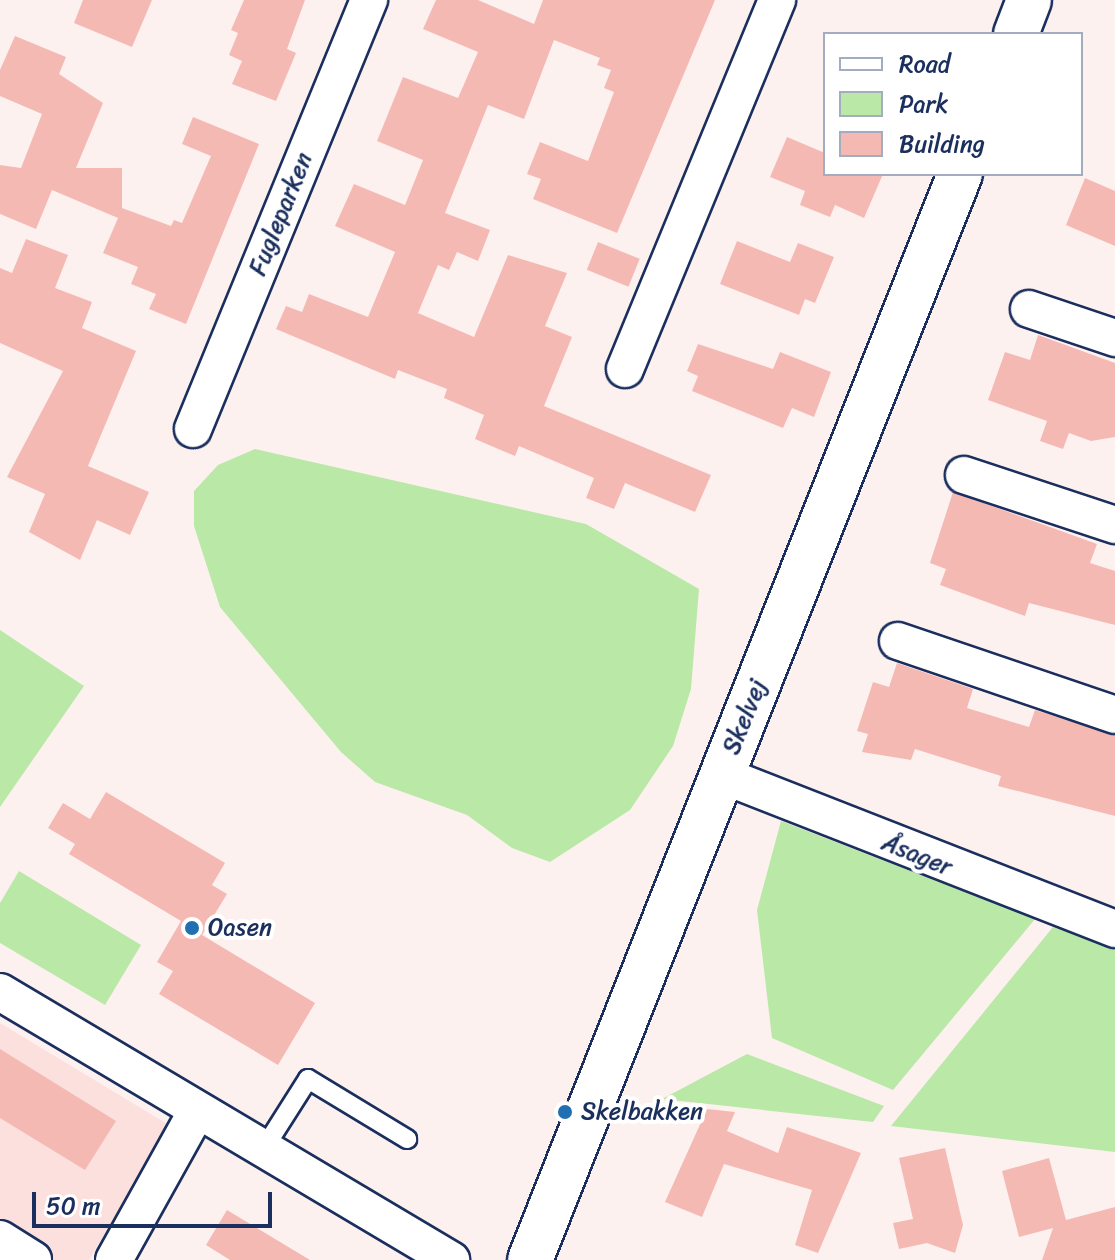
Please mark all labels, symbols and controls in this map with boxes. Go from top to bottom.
legend [823,32,1083,176]
text: Road [899,43,950,85]
text: Park [899,83,948,125]
text: Building [899,123,985,165]
street label: Fugleparken [243,148,319,280]
street label: Skelvej [717,675,773,759]
street label: Åsager [878,828,956,882]
place label: Oasen [208,914,272,942]
marker: Oasen [183,919,201,937]
place label: Skelbakken [581,1098,703,1126]
marker: Skelbakken [556,1103,574,1121]
scale bar [36,1176,276,1226]
text: 50 m [46,1185,101,1227]

